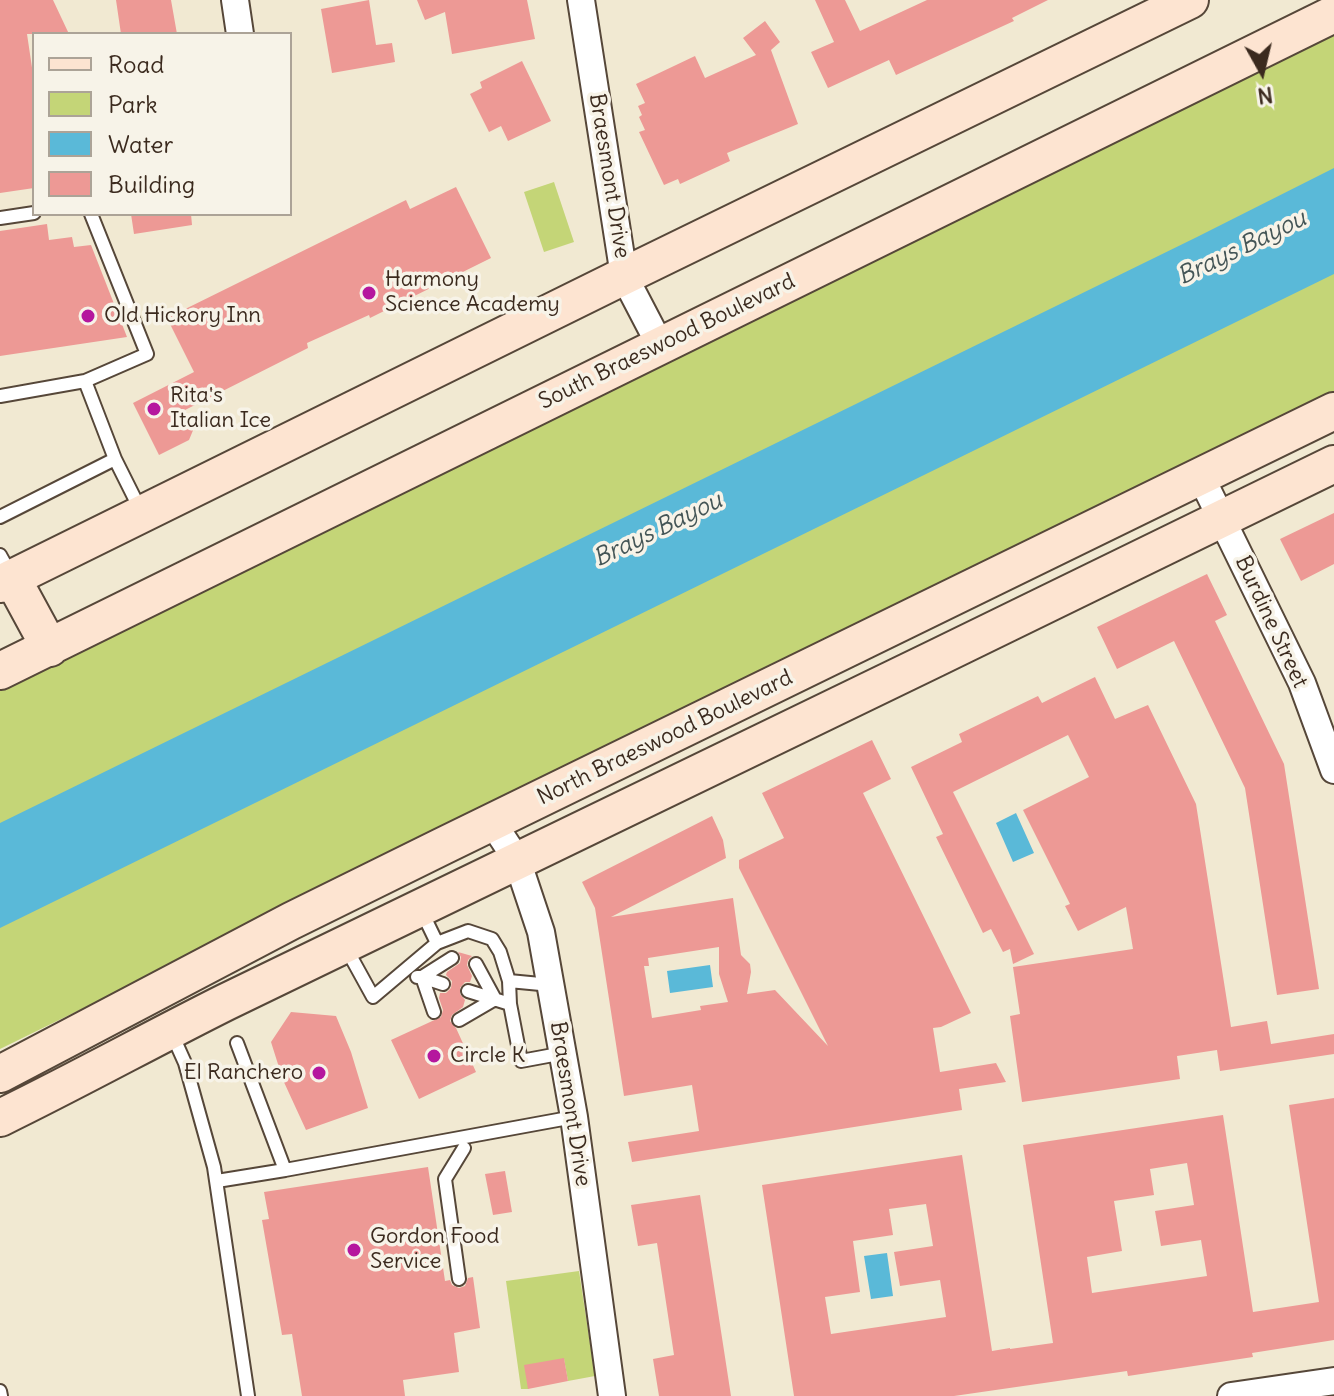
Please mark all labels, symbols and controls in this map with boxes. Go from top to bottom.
legend [32,32,292,216]
north arrow [1222,32,1302,112]
text: Road [108,49,164,79]
text: N [1256,81,1275,111]
text: Park [108,89,158,119]
street label: Braesmont Drive [583,92,635,260]
text: Water [108,129,173,159]
text: Building [108,169,195,199]
water label: Brays Bayou [1173,204,1311,292]
place label: Harmony Science Academy [385,267,560,318]
street label: South Braeswood Boulevard [535,268,799,416]
marker: Harmony Science Academy [360,284,378,302]
place label: Old Hickory Inn [104,303,261,329]
marker: Old Hickory Inn [79,307,97,325]
place label: Rita's Italian Ice [170,383,271,434]
marker: Rita's Italian Ice [145,400,163,418]
water label: Brays Bayou [589,486,727,574]
street label: Burdine Street [1229,552,1313,692]
street label: North Braeswood Boulevard [533,665,797,811]
street label: Braesmont Drive [544,1020,596,1188]
place label: Circle K [450,1043,525,1069]
marker: Circle K [425,1047,443,1065]
place label: El Ranchero [184,1060,303,1086]
marker: El Ranchero [310,1064,328,1082]
place label: Gordon Food Service [370,1224,499,1276]
marker: Gordon Food Service [345,1241,363,1259]

